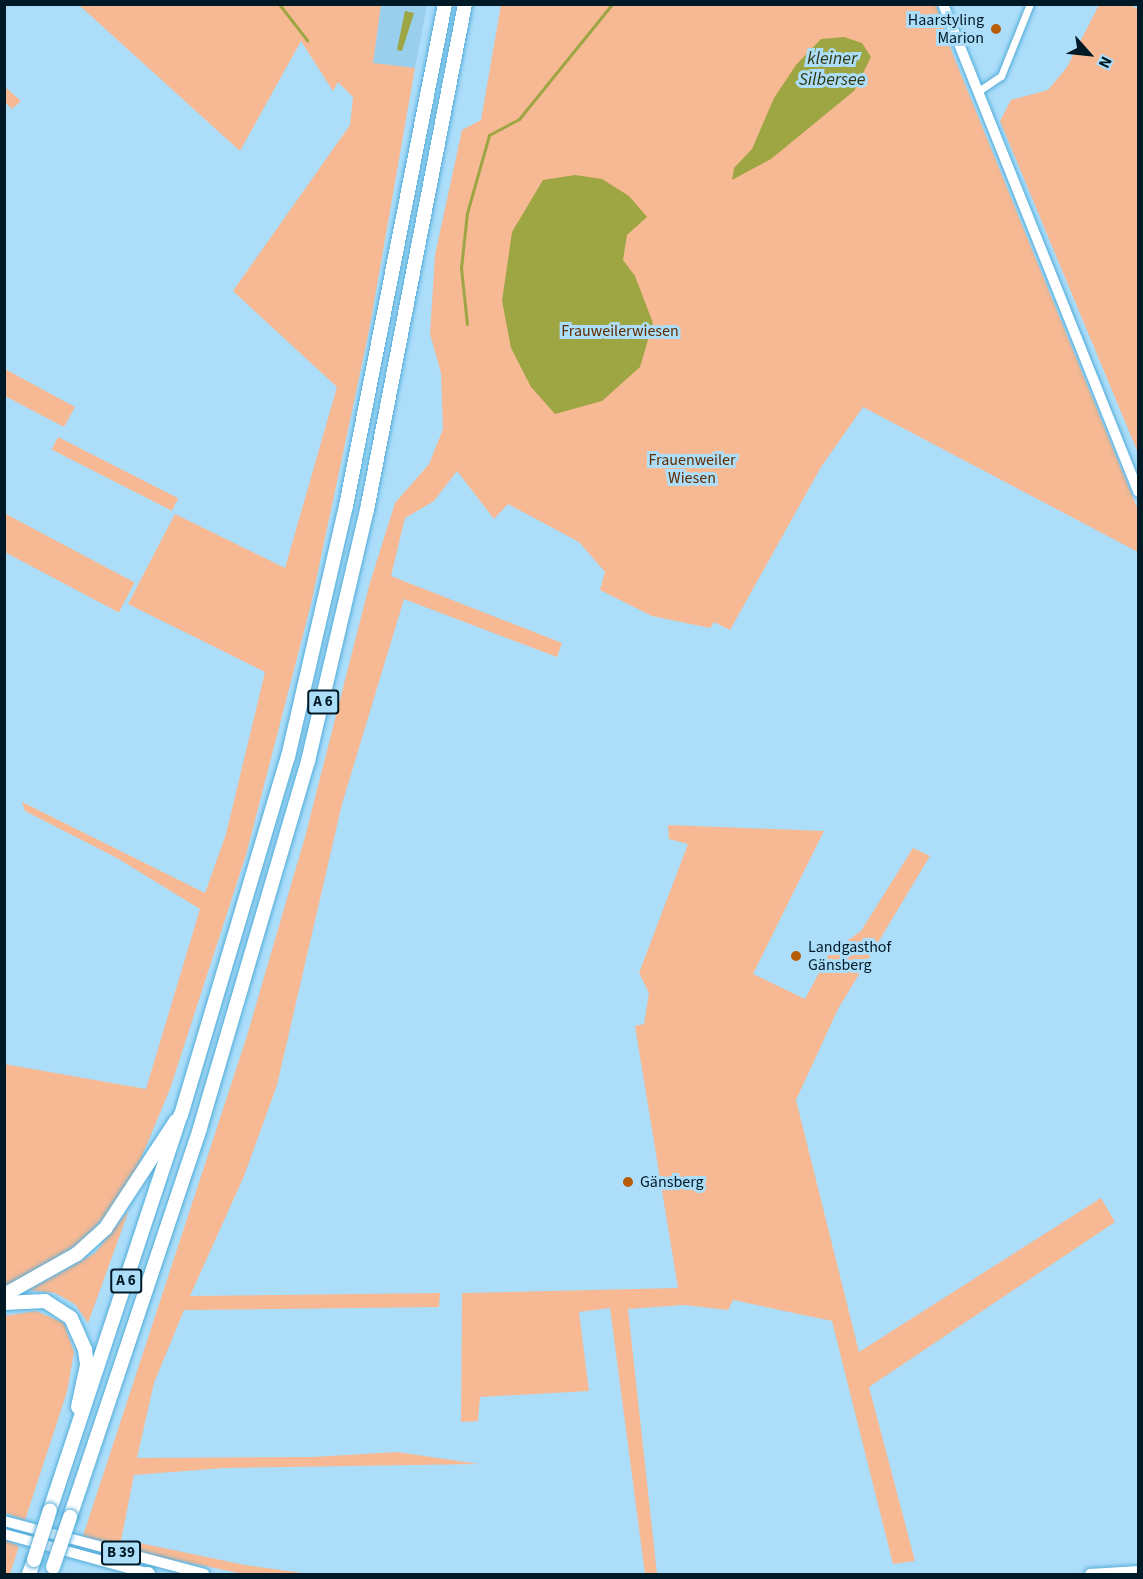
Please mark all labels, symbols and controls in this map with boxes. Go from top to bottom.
place label: Haarstyling Marion [908,10,984,48]
marker: Haarstyling Marion [989,22,1003,36]
north arrow [1059,24,1119,84]
water label: kleiner Silbersee [799,49,865,92]
text: N [1093,52,1117,72]
park label: Frauweilerwiesen [561,321,679,341]
park label: Frauenweiler Wiesen [648,450,736,488]
road number: A 6 [306,690,340,714]
place label: Landgasthof Gänsberg [808,937,891,975]
marker: Landgasthof Gänsberg [789,949,803,963]
place label: Gänsberg [640,1172,704,1192]
marker: Gänsberg [621,1175,635,1189]
road number: A 6 [110,1269,142,1293]
road number: B 39 [100,1541,142,1565]

